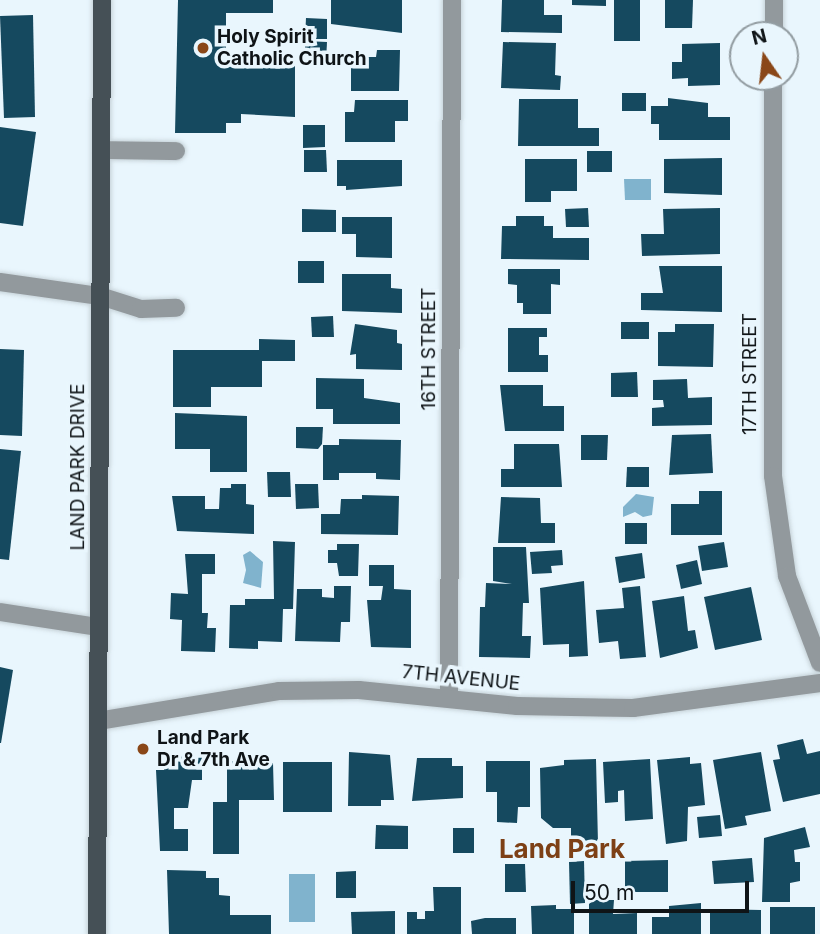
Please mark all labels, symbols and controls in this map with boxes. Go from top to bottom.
north arrow [729,21,799,91]
text: N [749,24,769,50]
place label: Holy Spirit Catholic Church [217,26,367,70]
marker: Holy Spirit Catholic Church [195,40,211,56]
street label: 16TH STREET [418,287,440,411]
street label: 17TH STREET [739,313,761,435]
street label: LAND PARK DRIVE [67,384,89,550]
street label: 7TH AVENUE [401,660,521,696]
place label: Land Park Dr & 7th Ave [157,727,270,771]
marker: Land Park Dr & 7th Ave [135,741,151,757]
district label: Land Park [499,833,625,865]
scale bar [575,867,754,911]
text: 50 m [584,880,634,905]

